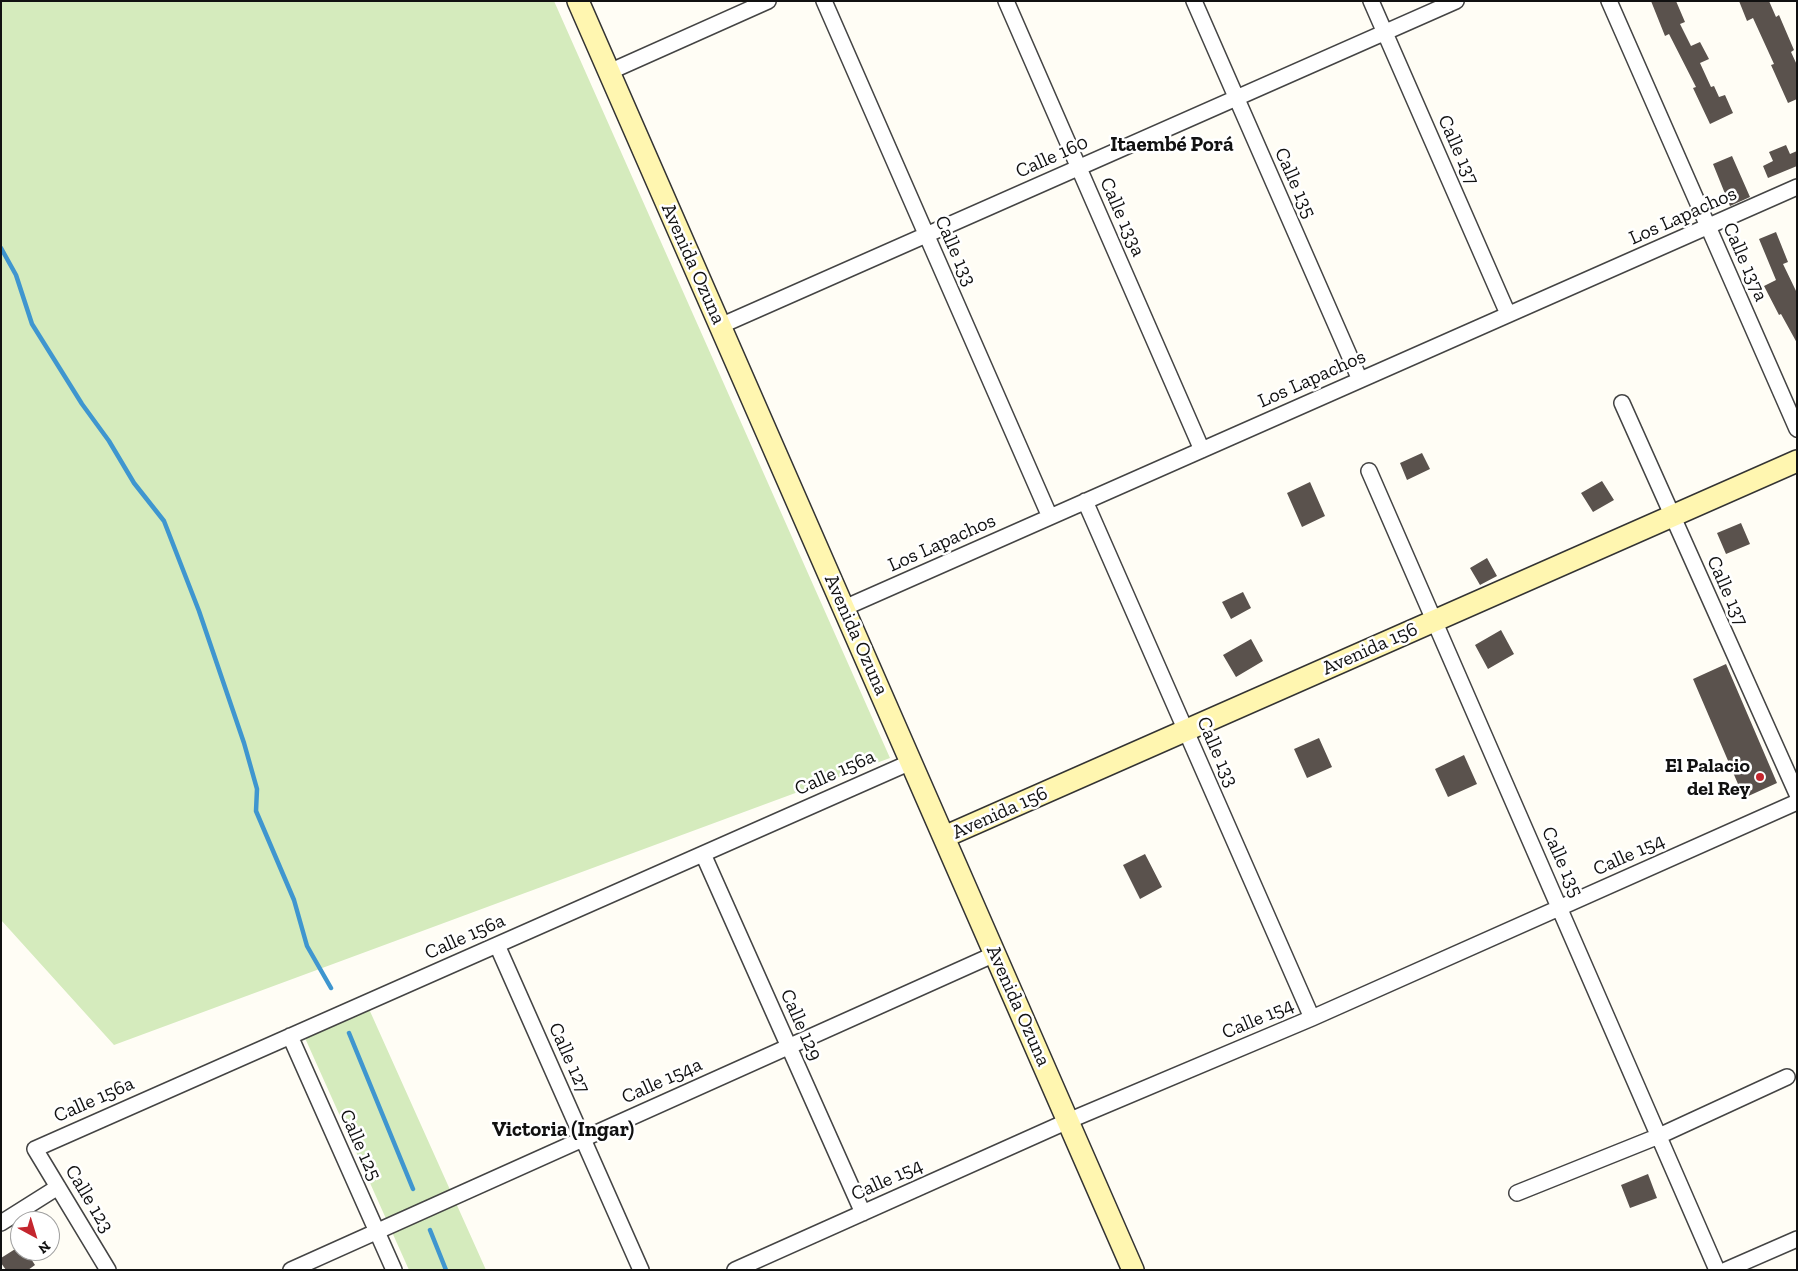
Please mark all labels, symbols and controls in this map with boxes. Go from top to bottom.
street label: Calle 137 [1432,111,1484,189]
street label: Calle 160 [1012,130,1092,184]
district label: Itaembé Porá [1110,132,1234,158]
street label: Calle 135 [1269,144,1321,222]
street label: Calle 133a [1094,174,1150,260]
street label: Los Lapachos [1626,182,1740,250]
street label: Avenida Ozuna [656,200,730,328]
street label: Calle 133 [929,212,981,290]
street label: Calle 137a [1717,219,1773,305]
street label: Los Lapachos [1255,345,1369,413]
street label: Los Lapachos [885,509,999,577]
street label: Calle 137 [1701,552,1753,630]
street label: Avenida Ozuna [819,571,893,699]
street label: Avenida 156 [1318,617,1422,681]
street label: Calle 133 [1191,713,1243,791]
street label: Calle 156a [791,745,879,801]
place label: El Palacio del Rey [1665,754,1750,801]
marker: El Palacio del Rey [1754,771,1766,783]
street label: Avenida 156 [948,781,1052,845]
street label: Calle 135 [1536,823,1588,901]
street label: Calle 154 [1589,829,1669,881]
street label: Calle 156a [421,909,509,965]
street label: Avenida Ozuna [981,942,1055,1070]
street label: Calle 129 [775,986,827,1064]
street label: Calle 154 [1218,993,1298,1045]
street label: Calle 127 [543,1019,595,1097]
street label: Calle 154a [618,1053,706,1109]
street label: Calle 156a [50,1072,138,1128]
street label: Calle 125 [334,1106,386,1184]
district label: Victoria (Ingar) [492,1117,634,1143]
street label: Calle 154 [847,1154,927,1206]
street label: Calle 123 [59,1161,119,1237]
north arrow [10,1211,60,1261]
text: N [35,1237,54,1257]

